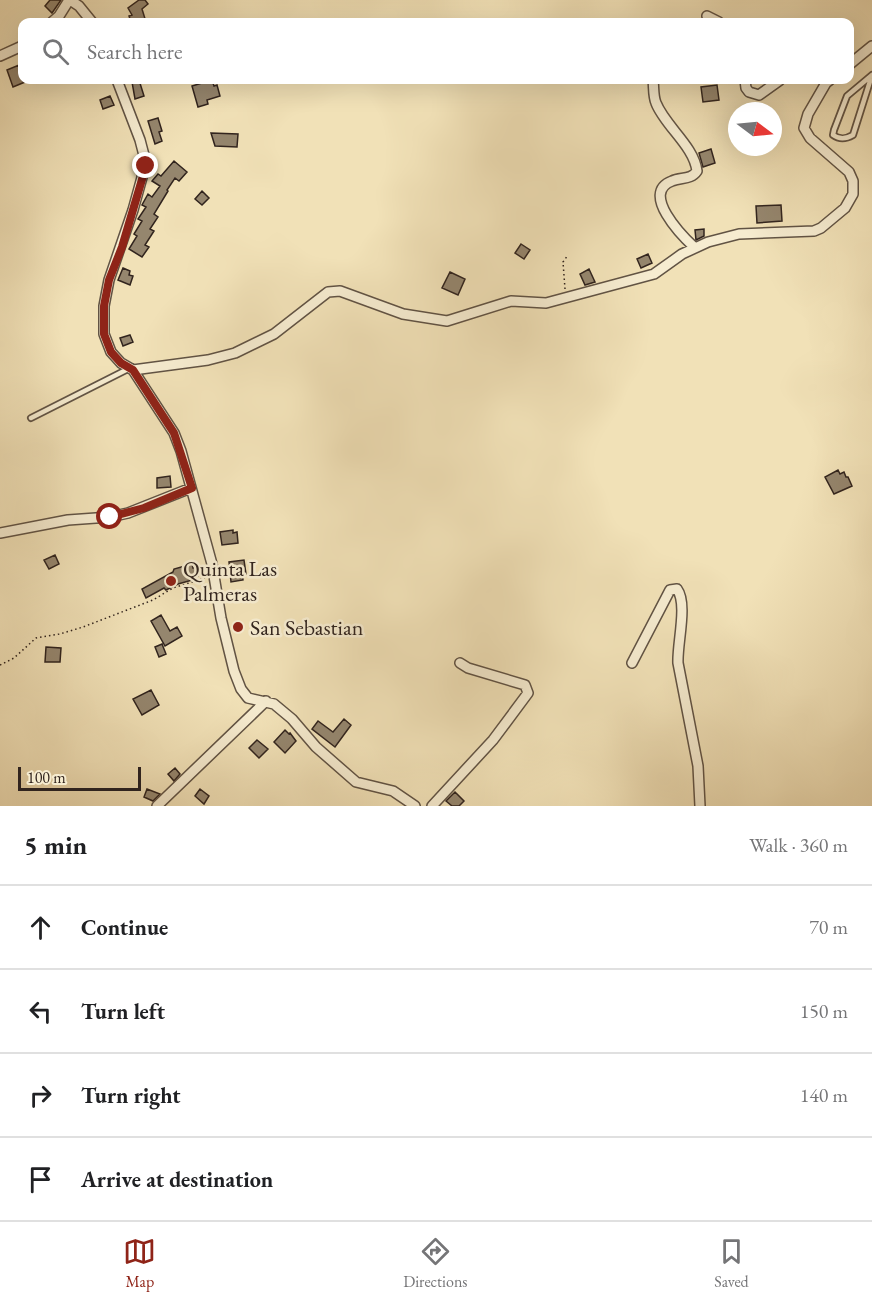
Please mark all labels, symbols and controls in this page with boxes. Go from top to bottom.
search box [18,18,854,84]
icon: search [39,35,72,68]
text: Search here [87,37,182,66]
north arrow [728,102,782,156]
route end [132,152,158,178]
route start [96,503,122,529]
place label: Quinta Las Palmeras [183,554,277,608]
marker: Quinta Las Palmeras [164,574,178,588]
place label: San Sebastian [250,613,364,642]
marker: San Sebastian [231,620,245,634]
scale bar [18,764,141,792]
text: 100 m [27,767,66,788]
text: 5 min [24,828,87,862]
text: Walk · 360 m [749,832,848,858]
icon: ahead [24,911,57,944]
text: Continue [81,913,168,942]
text: 70 m [809,914,848,940]
icon: left [24,995,57,1028]
text: Turn left [81,997,165,1026]
text: 150 m [800,998,848,1024]
icon: right [24,1079,57,1112]
text: Turn right [81,1081,180,1110]
text: 140 m [800,1082,848,1108]
icon: arrive [24,1163,57,1196]
text: Arrive at destination [81,1165,273,1194]
tab: Map [123,1235,156,1292]
tab: Directions [403,1235,468,1292]
tab: Saved [714,1235,749,1292]

